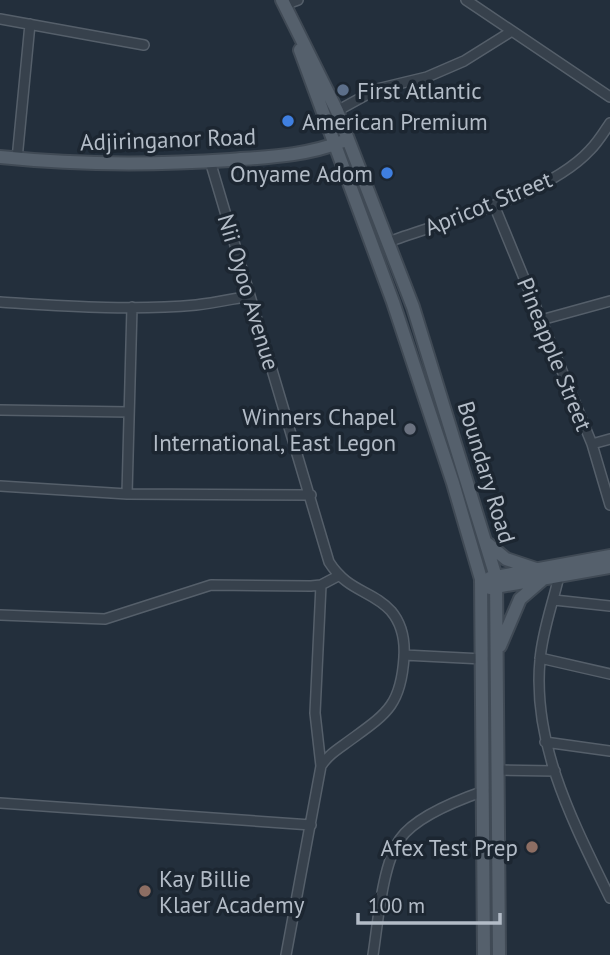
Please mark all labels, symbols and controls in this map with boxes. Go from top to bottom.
place label: First Atlantic [357,76,482,105]
marker: First Atlantic [335,82,351,98]
place label: American Premium [302,107,488,136]
marker: American Premium [280,113,296,129]
street label: Adjiringanor Road [80,121,256,157]
place label: Onyame Adom [230,159,373,188]
street label: Apricot Street [420,164,556,242]
marker: Onyame Adom [379,165,395,181]
street label: Nii Oyoo Avenue [211,210,287,374]
street label: Pineapple Street [511,273,599,435]
street label: Boundary Road [452,397,522,547]
place label: Winners Chapel International, East Legon [153,402,396,457]
marker: Winners Chapel International, East Legon [402,421,418,437]
place label: Afex Test Prep [381,833,518,862]
marker: Afex Test Prep [524,839,540,855]
place label: Kay Billie Klaer Academy [159,864,305,919]
scale bar [358,881,500,925]
marker: Kay Billie Klaer Academy [137,883,153,899]
text: 100 m [368,892,425,919]

